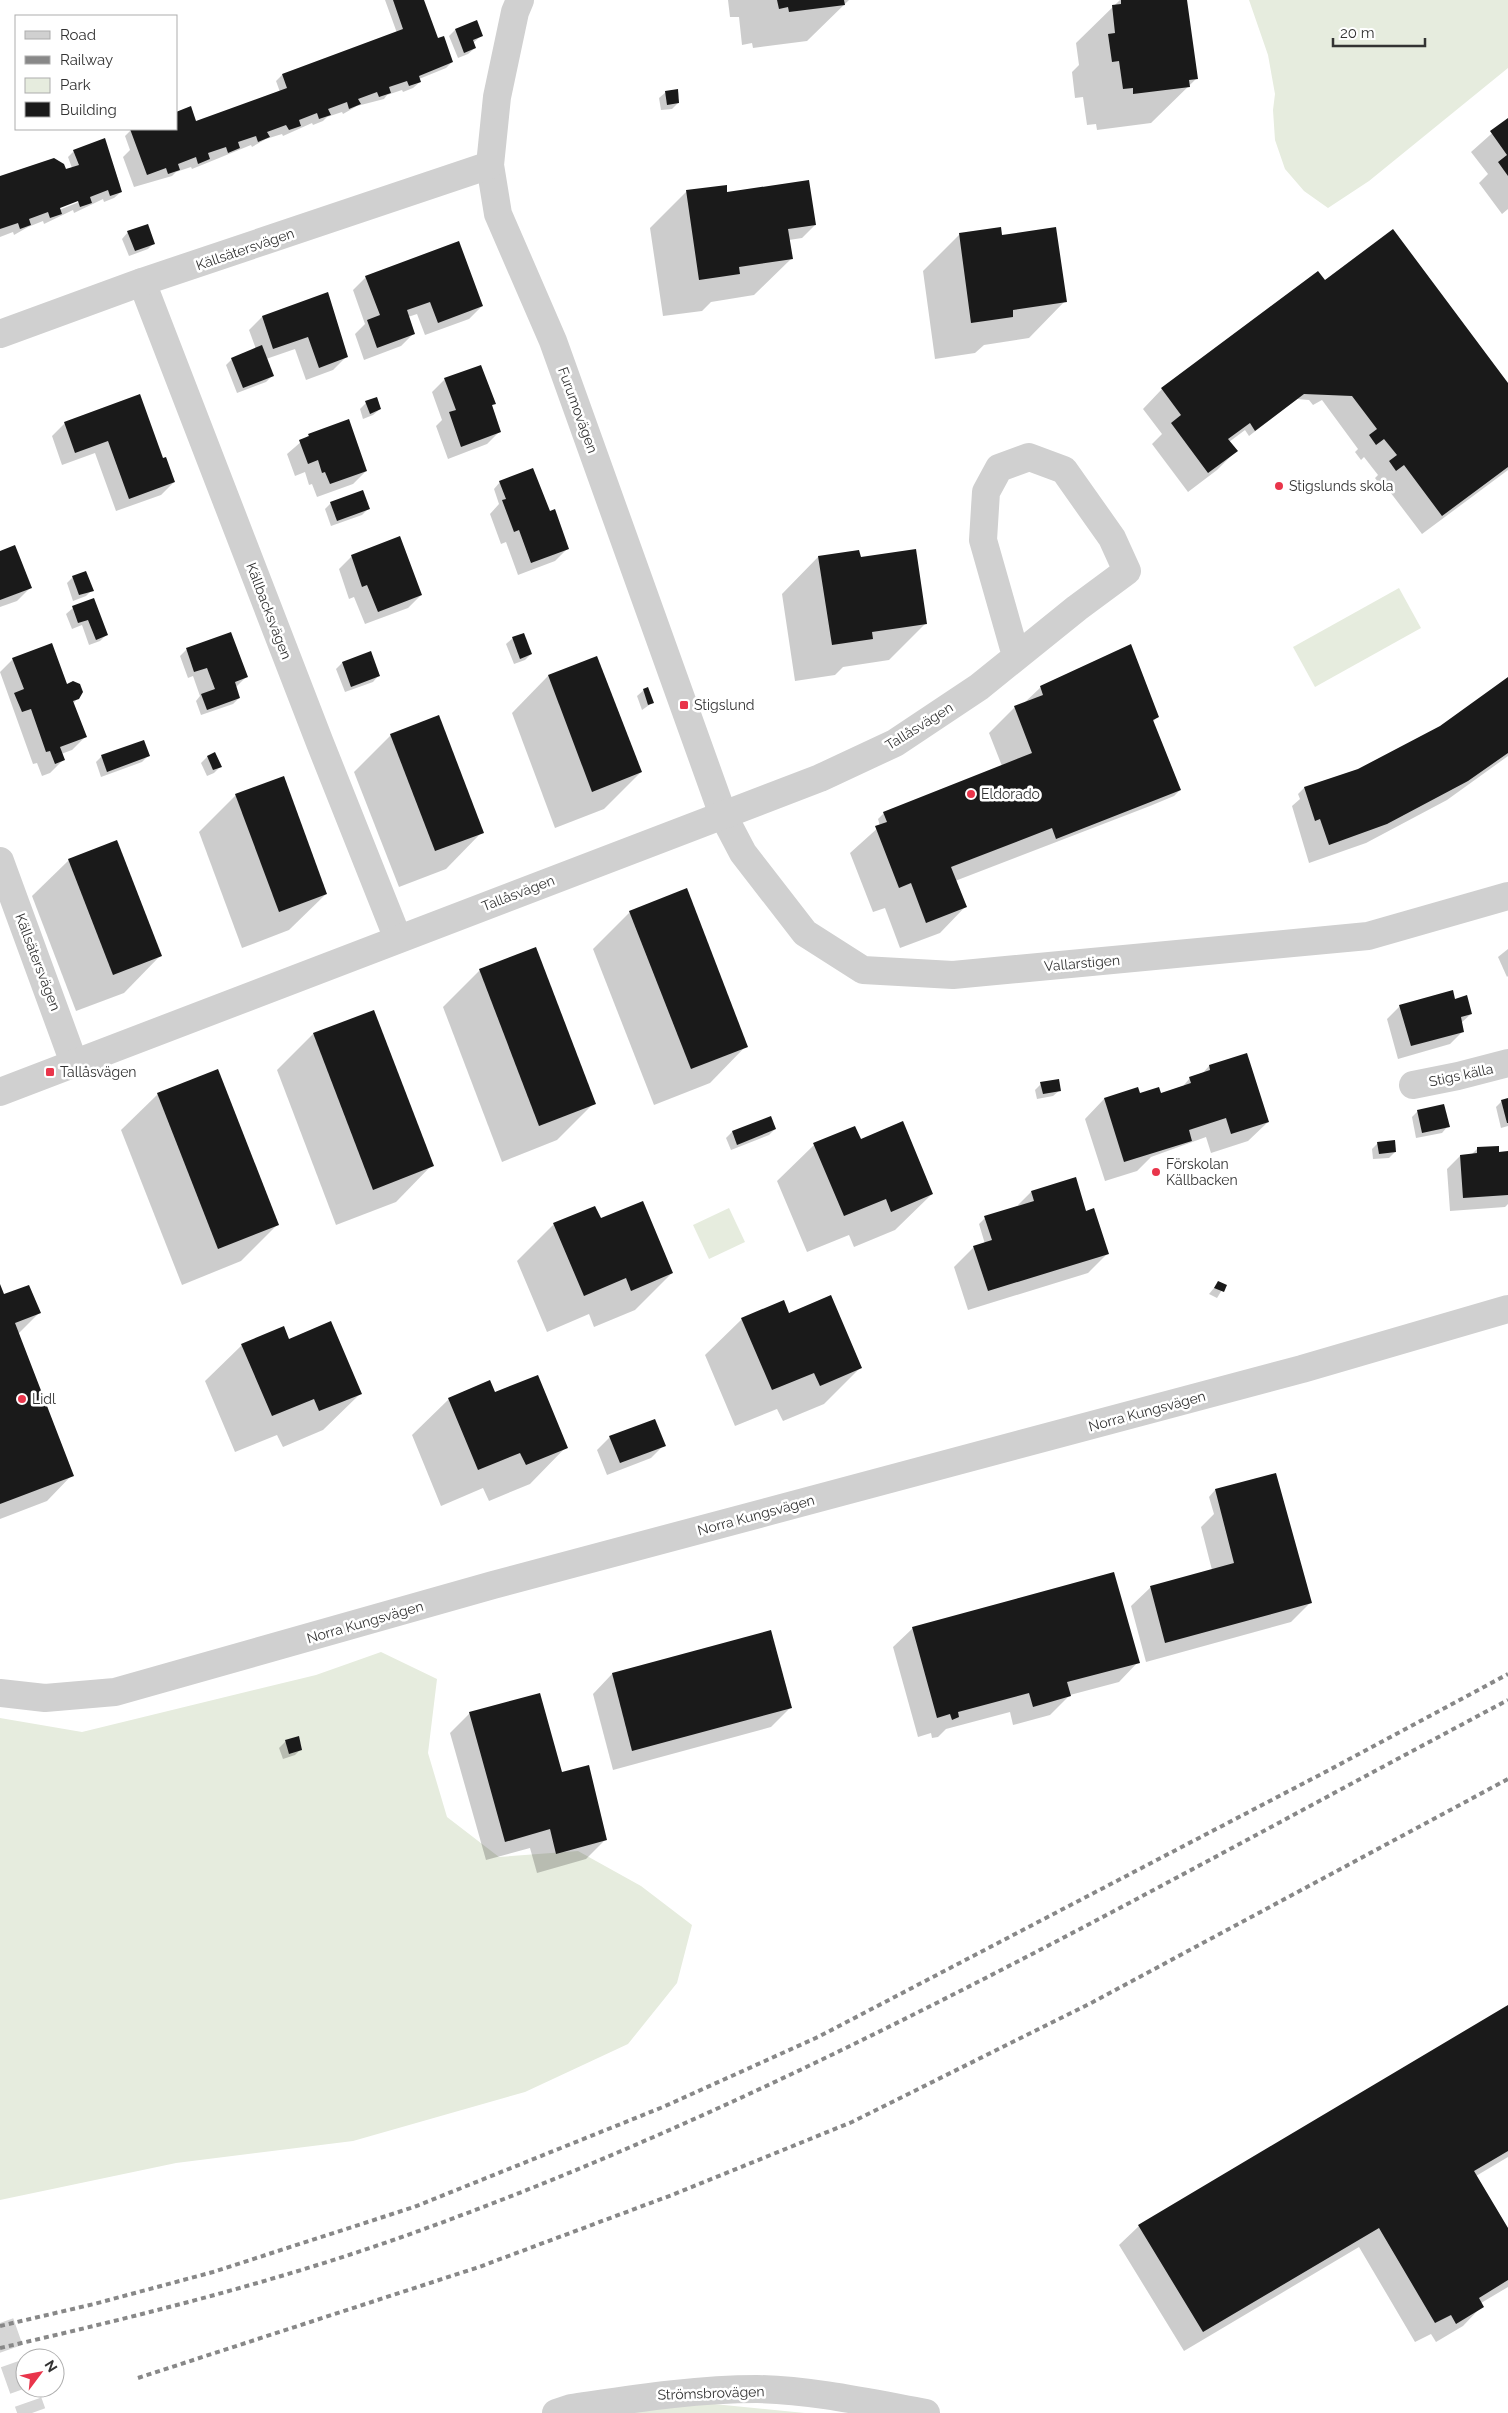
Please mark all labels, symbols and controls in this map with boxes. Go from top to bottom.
legend [15,15,178,130]
scale bar [1333,15,1426,47]
text: 20 m [1340,24,1375,42]
text: Road [60,26,96,44]
text: Railway [60,51,113,69]
text: Park [60,76,91,94]
text: Building [60,101,117,119]
street label: Källsätersvägen [194,225,296,273]
street label: Furumovägen [555,365,601,455]
place label: Stigslunds skola [1289,478,1393,494]
marker: Stigslunds skola [1273,480,1285,492]
street label: Källbacksvägen [243,560,295,662]
place label: Stigslund [694,697,755,713]
marker: Stigslund [678,699,690,711]
street label: Tallåsvägen [882,699,956,753]
place label: Eldorado [981,786,1040,802]
marker: Eldorado [965,788,977,800]
street label: Tallåsvägen [479,872,557,914]
street label: Källsätersvägen [12,911,64,1013]
street label: Vallarstigen [1043,952,1121,974]
street label: Stigs källa [1427,1060,1495,1090]
place label: Tallåsvägen [60,1064,137,1080]
marker: Tallåsvägen [44,1066,56,1078]
place label: Förskolan Källbacken [1166,1156,1238,1188]
marker: Förskolan Källbacken [1150,1166,1162,1178]
street label: Norra Kungsvägen [1087,1388,1207,1434]
place label: Lidl [32,1391,56,1407]
marker: Lidl [16,1393,28,1405]
street label: Norra Kungsvägen [696,1492,816,1538]
street label: Norra Kungsvägen [305,1598,425,1646]
north arrow [15,2348,65,2398]
text: N [41,2357,61,2375]
street label: Strömsbrovägen [657,2383,765,2403]

